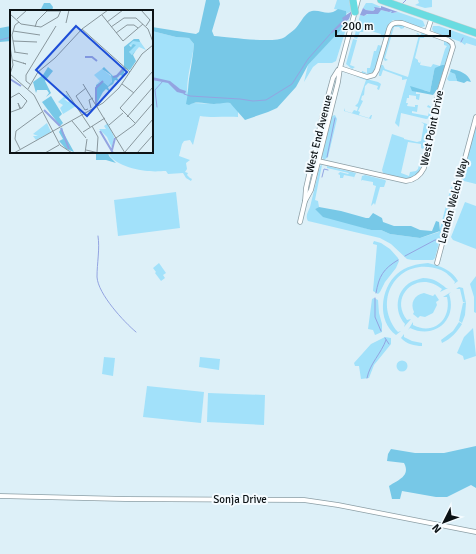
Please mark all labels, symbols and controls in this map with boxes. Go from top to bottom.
inset map [10,10,153,153]
scale bar [336,12,450,38]
text: 200 m [342,19,374,34]
street label: West Point Drive [418,89,446,167]
street label: West End Avenue [303,93,335,175]
street label: Lendon Welch Way [435,156,471,245]
street label: Sonja Drive [213,493,267,506]
north arrow [424,502,464,542]
text: N [430,521,444,536]

